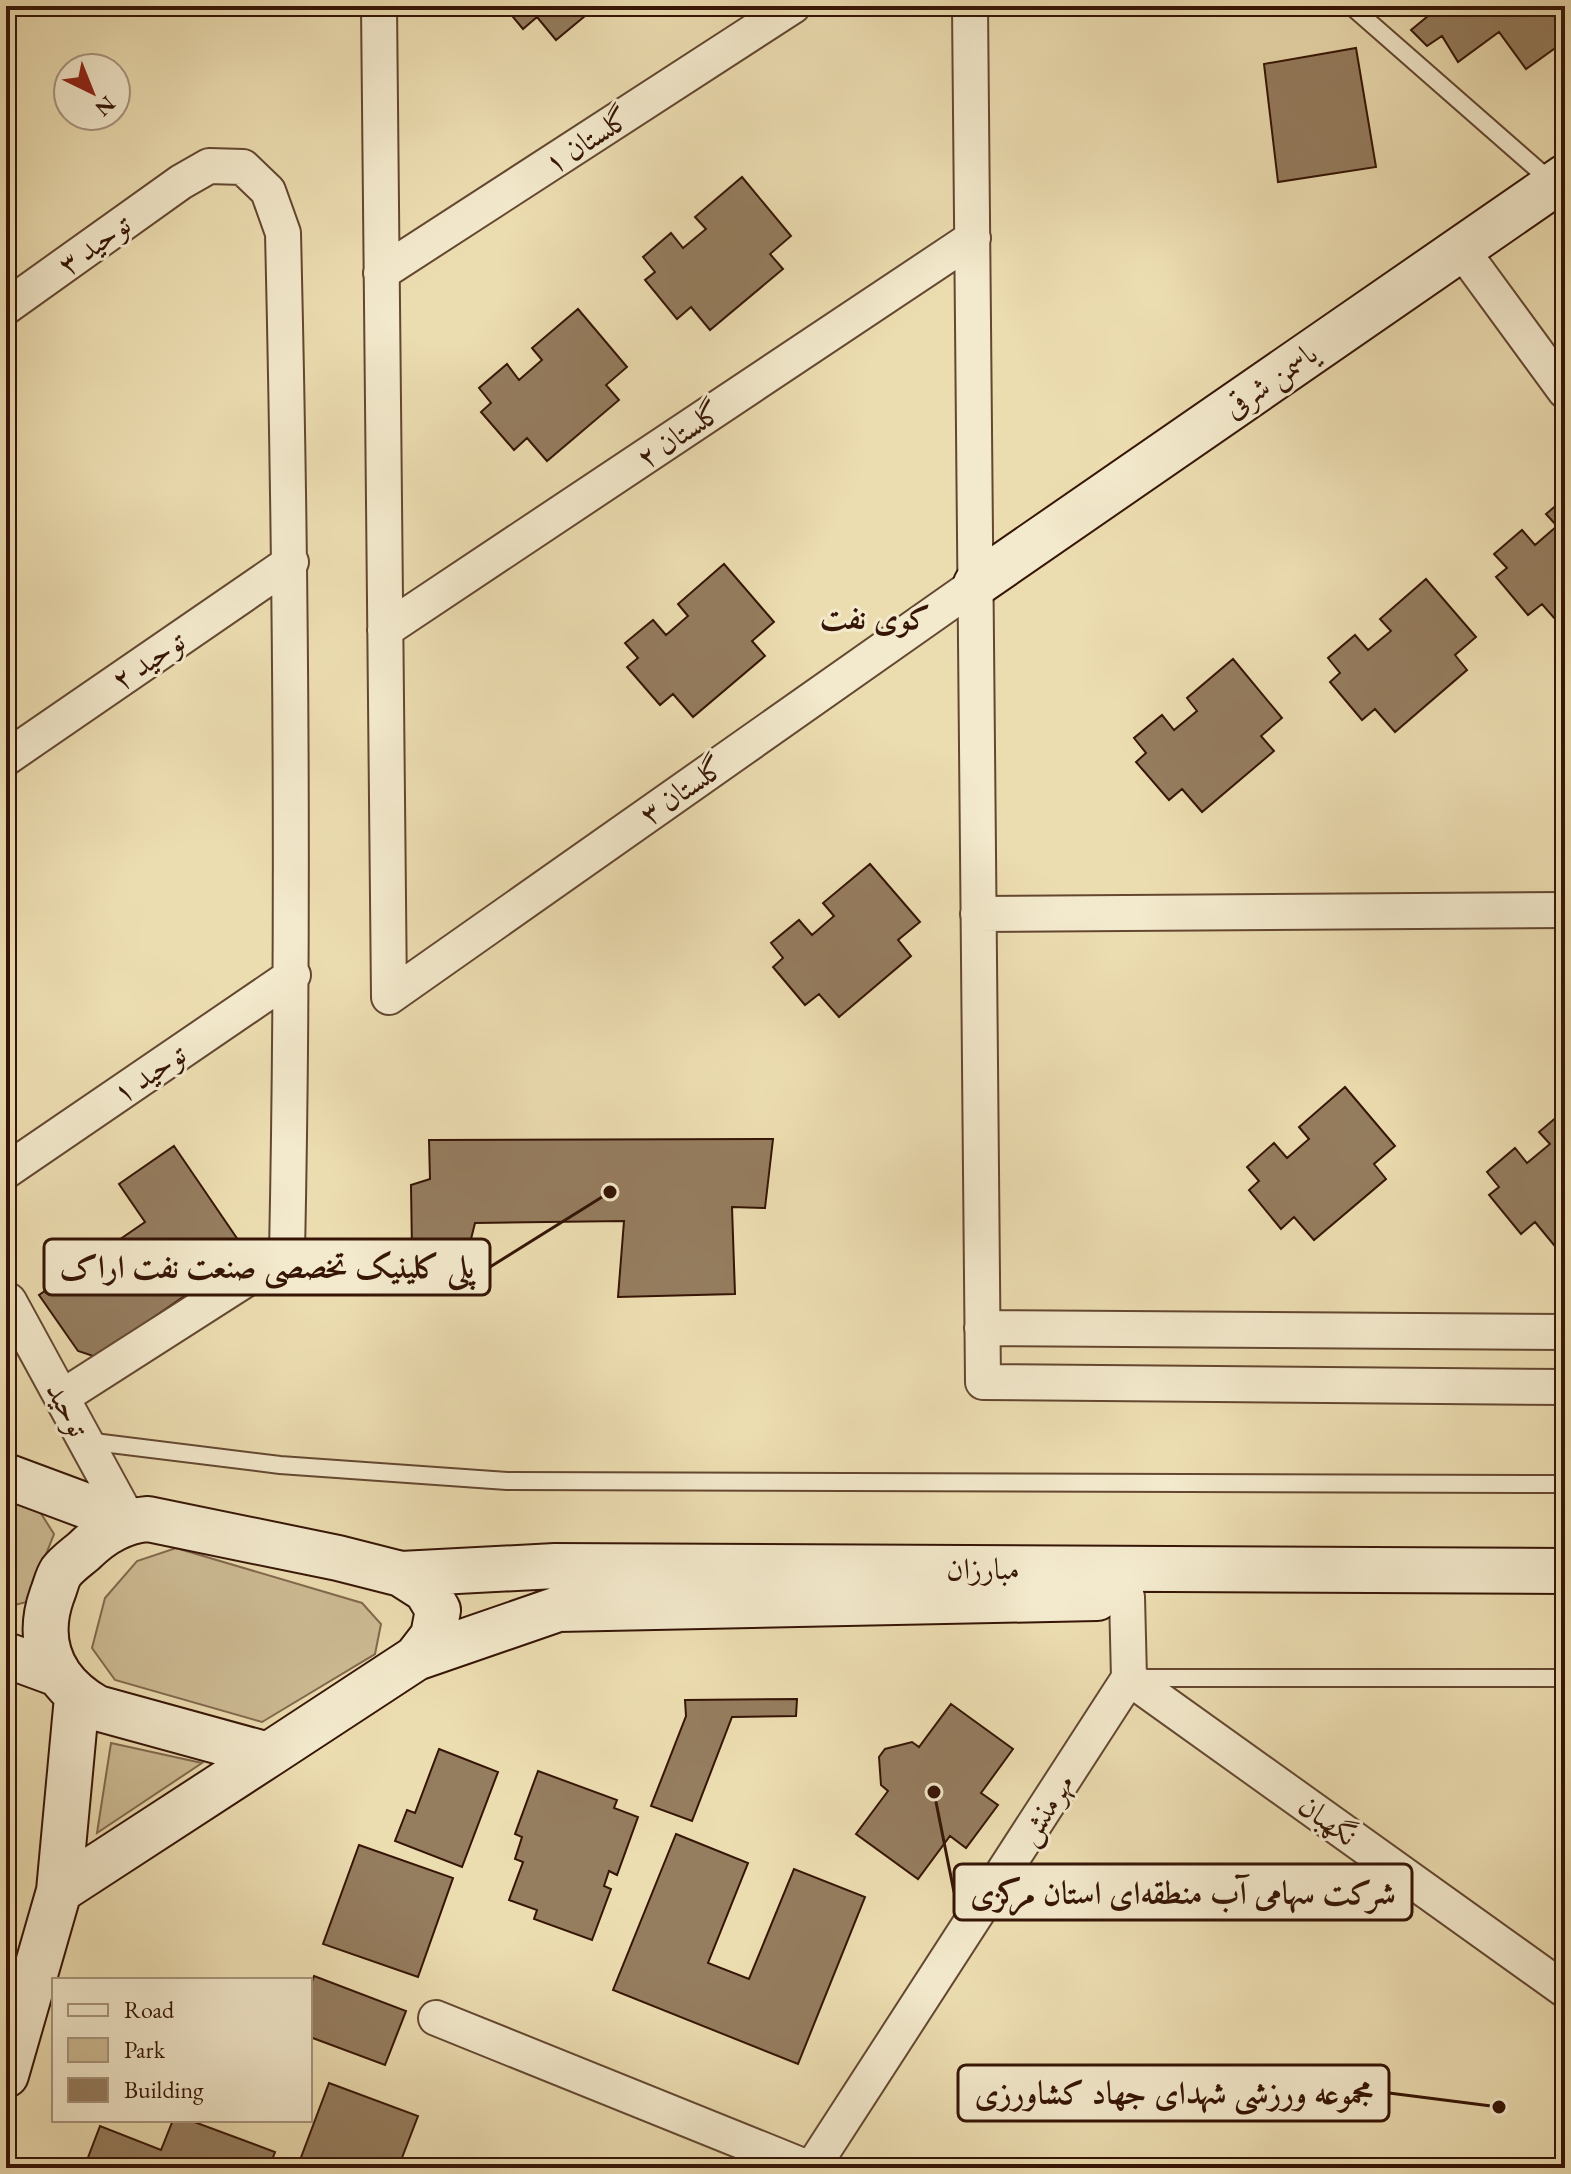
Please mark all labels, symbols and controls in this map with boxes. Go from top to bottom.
north arrow [52,52,132,132]
text: N [89,90,122,123]
street label: گلستان ۱ [536,98,638,182]
street label: توحید ۳ [50,204,138,283]
street label: یاسمن شرقی [1215,333,1326,427]
street label: گلستان ۲ [629,391,729,477]
district label: کوی نفت [820,597,930,639]
street label: توحید ۲ [104,621,193,699]
street label: گلستان ۳ [632,747,732,833]
street label: توحید ۱ [105,1034,194,1112]
callout: پلی کلینیک تخصصی صنعت نفت اراک [44,1239,490,1295]
text: پلی کلینیک تخصصی صنعت نفت اراک [60,1246,476,1292]
street label: توحید [37,1375,99,1444]
street label: مبارزان [946,1549,1020,1588]
street label: مهرمنش [1008,1766,1083,1853]
street label: نگهبان [1291,1786,1365,1854]
callout: شرکت سهامی آب منطقه‌ای استان مرکزی [954,1864,1412,1920]
text: شرکت سهامی آب منطقه‌ای استان مرکزی [970,1872,1396,1916]
legend [52,1978,312,2122]
text: Road [124,1994,175,2025]
text: Park [124,2034,166,2065]
callout: مجموعه ورزشی شهدای جهاد کشاورزی [958,2065,1389,2121]
text: مجموعه ورزشی شهدای جهاد کشاورزی [975,2072,1373,2116]
text: Building [124,2074,204,2105]

